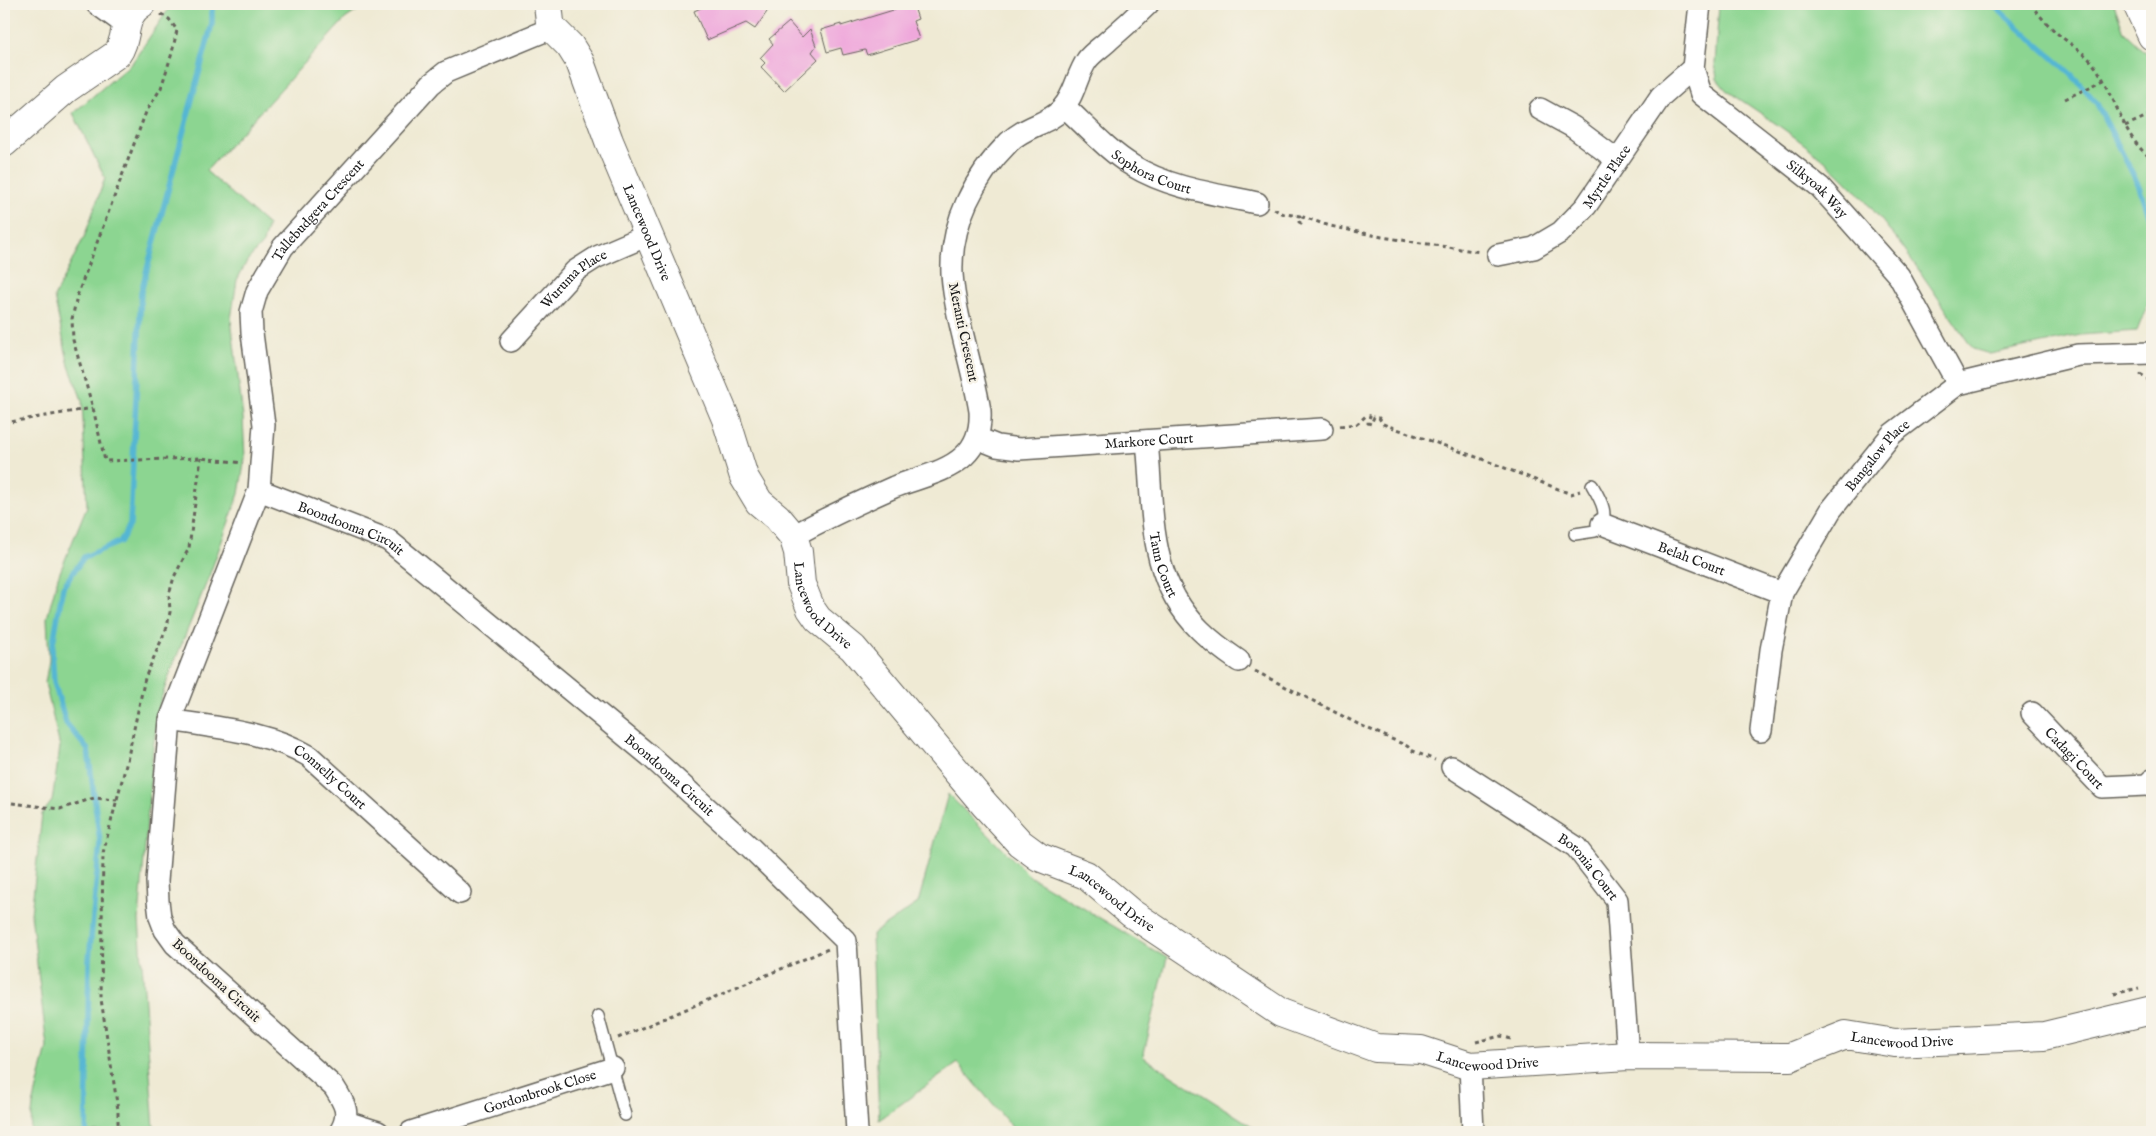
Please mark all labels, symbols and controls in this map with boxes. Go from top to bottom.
street label: Myrtle Place [1579,141,1635,212]
street label: Sophora Court [1108,146,1193,199]
street label: Tallebudgera Crescent [269,155,369,265]
street label: Silkyoak Way [1782,156,1852,223]
street label: Lancewood Drive [618,182,675,284]
street label: Wuruma Place [537,246,610,313]
street label: Meranti Crescent [944,281,982,384]
street label: Bangalow Place [1842,415,1914,495]
street label: Markore Court [1104,430,1194,453]
street label: Boondooma Circuit [295,498,408,560]
street label: Taun Court [1144,531,1181,601]
street label: Belah Court [1655,538,1728,580]
street label: Lancewood Drive [789,561,856,654]
street label: Cadagi Court [2040,724,2108,794]
street label: Boondooma Circuit [620,730,718,820]
street label: Connelly Court [290,741,370,814]
street label: Boronia Court [1554,830,1622,904]
street label: Lancewood Drive [1066,861,1158,937]
street label: Boondooma Circuit [168,935,265,1027]
street label: Lancewood Drive [1849,1028,1955,1053]
street label: Lancewood Drive [1434,1048,1540,1076]
street label: Gordonbrook Close [481,1066,599,1118]

